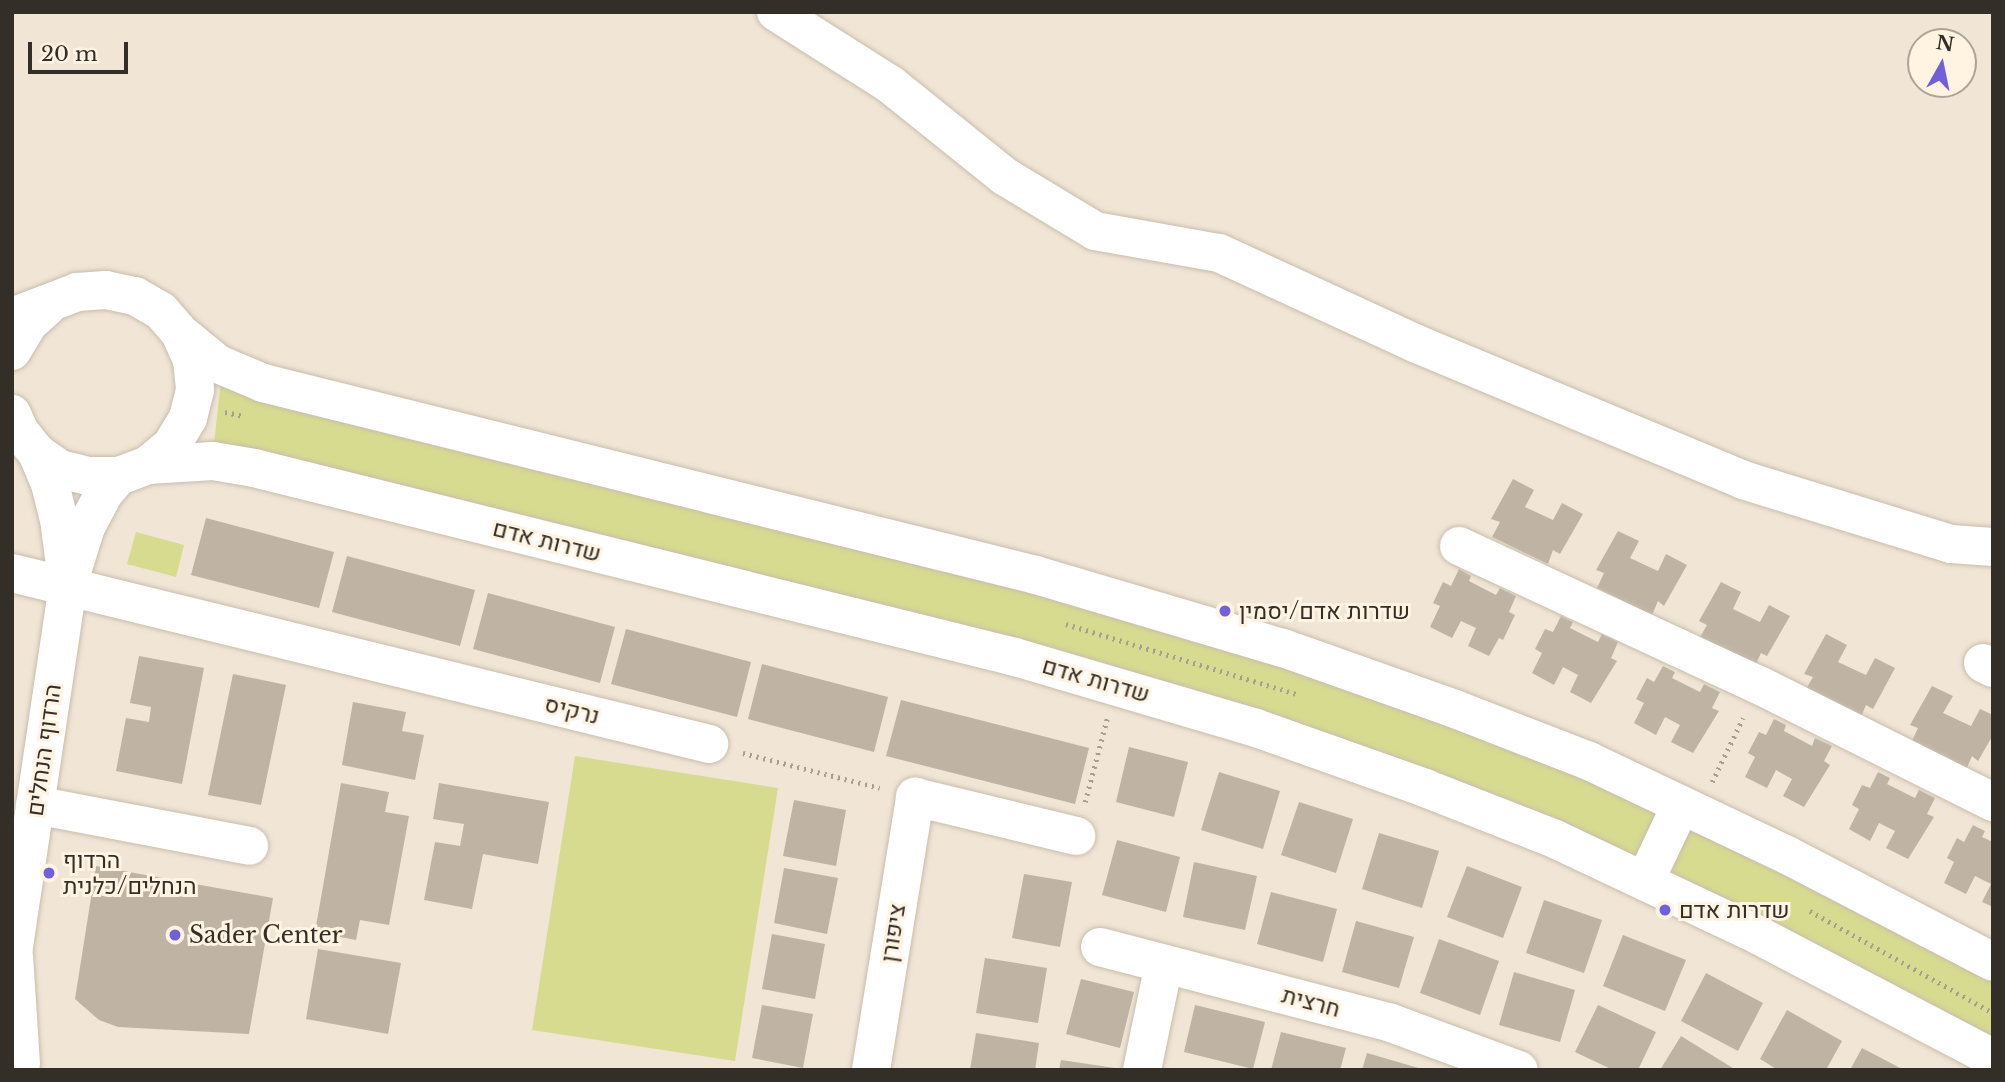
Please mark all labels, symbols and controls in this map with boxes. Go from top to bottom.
scale bar [32,28,131,72]
north arrow [1907,28,1977,98]
text: N [1934,31,1956,56]
text: 20 m [41,41,98,67]
street label: שדרות אדם [490,514,604,568]
place label: שדרות אדם/יסמין [1239,597,1410,625]
marker: שדרות אדם/יסמין [1217,603,1233,619]
street label: שדרות אדם [1039,651,1153,709]
street label: הרדוף הנחלים [21,682,67,818]
street label: נרקיס [542,690,602,730]
place label: הרדוף הנחלים/כלנית [63,846,197,900]
marker: הרדוף הנחלים/כלנית [41,865,57,881]
place label: שדרות אדם [1679,896,1790,924]
street label: ציפורן [875,902,911,964]
marker: שדרות אדם [1657,902,1673,918]
place label: Sader Center [189,921,343,949]
marker: Sader Center [167,927,183,943]
street label: חרצית [1279,981,1343,1023]

